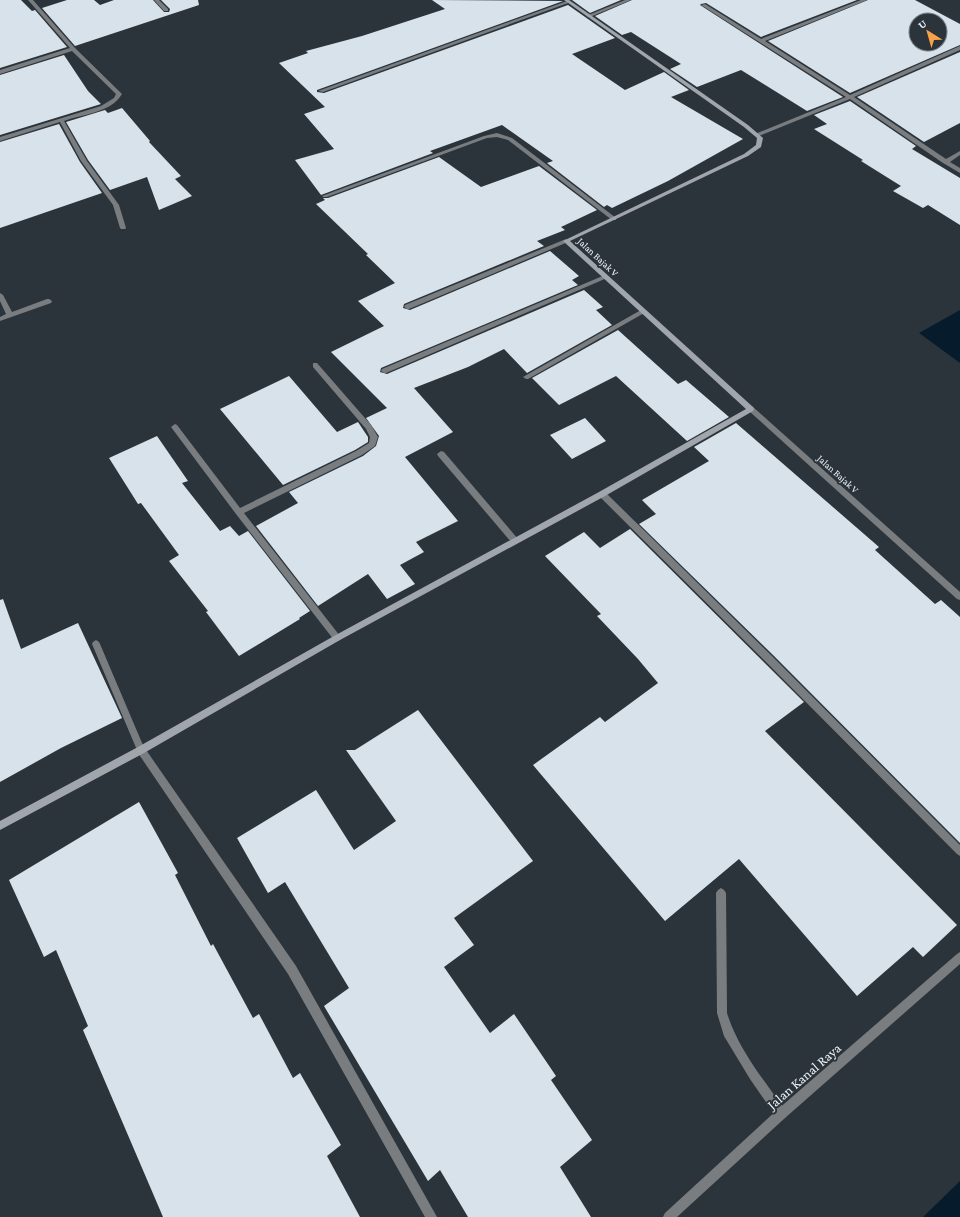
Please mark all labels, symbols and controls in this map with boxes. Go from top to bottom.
north arrow [908,12,948,52]
text: U [915,17,929,31]
street label: Jalan Bajak V [574,235,621,280]
street label: Jalan Bajak V [814,452,861,496]
street label: Jalan Kanal Raya [762,1039,845,1114]

